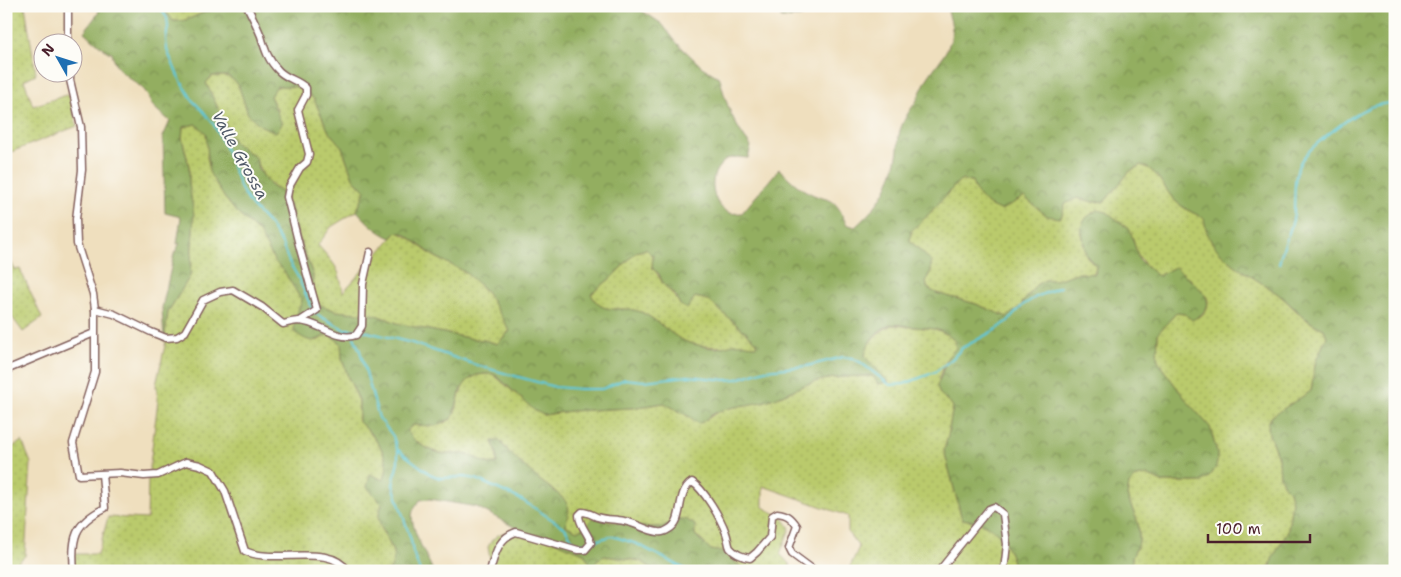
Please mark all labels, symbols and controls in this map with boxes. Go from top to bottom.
north arrow [32,32,82,82]
text: N [37,40,58,60]
water label: Valle Grossa [207,107,273,203]
scale bar [1208,512,1311,544]
text: 100 m [1216,519,1261,539]

